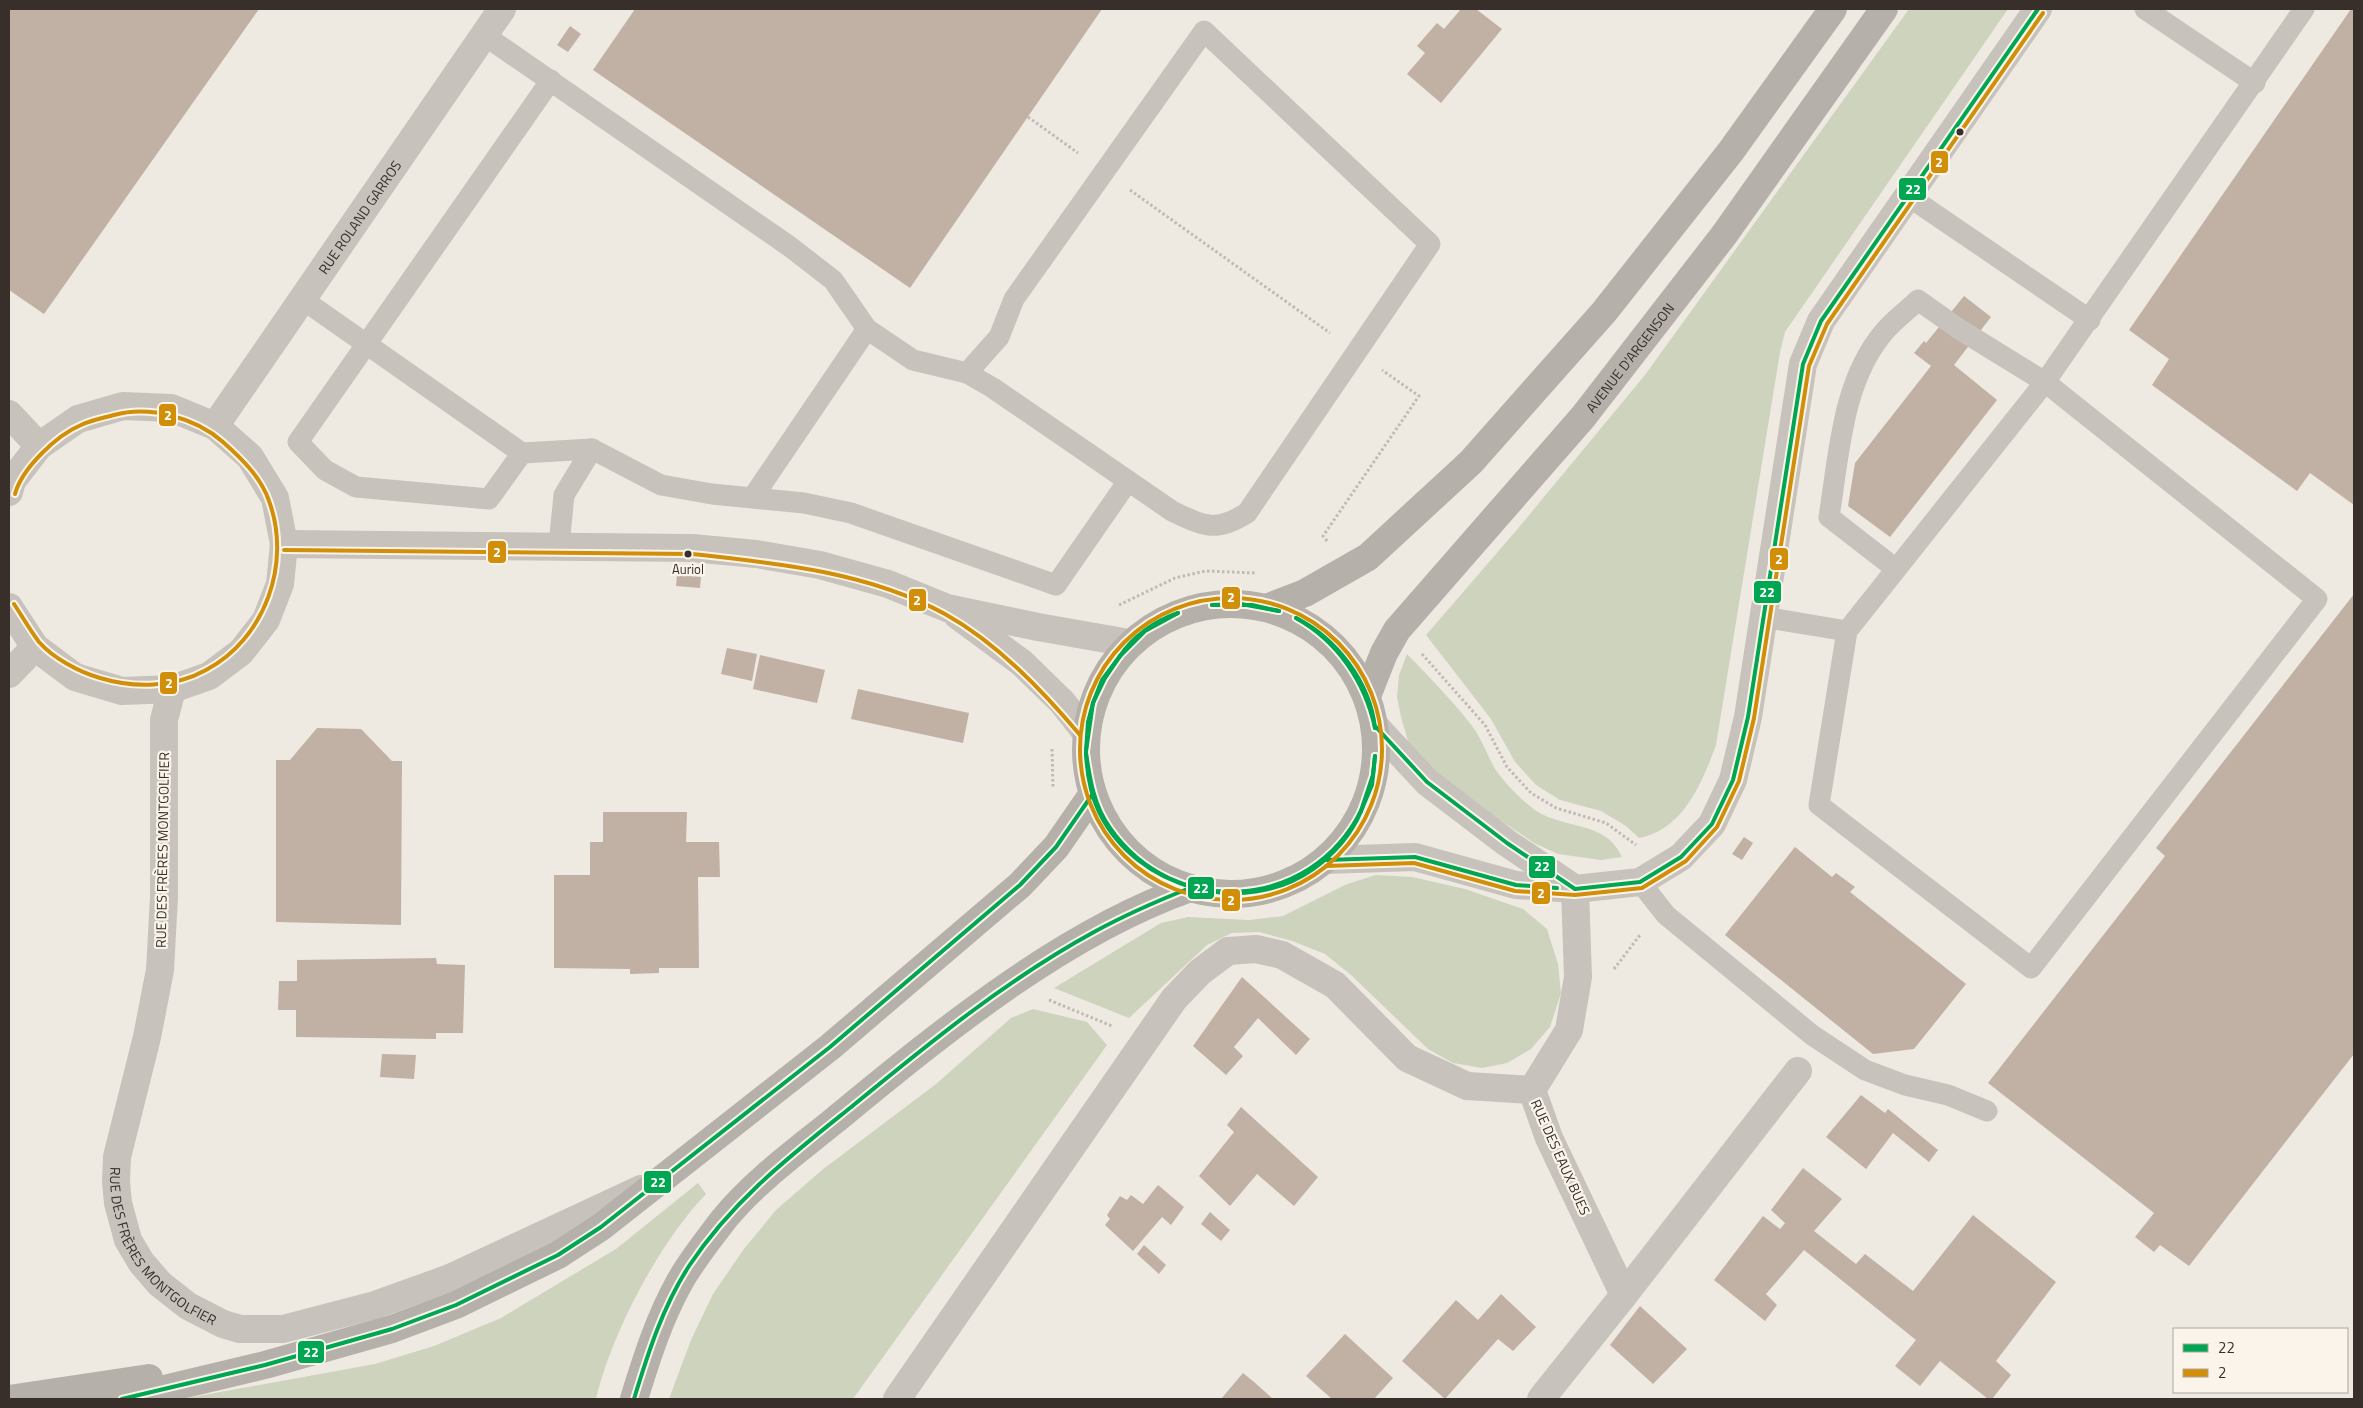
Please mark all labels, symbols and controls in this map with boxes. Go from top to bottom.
unlabelled marker [1955,127,1965,137]
line badge: 2 [1930,150,1949,174]
text: 2 [1935,151,1943,172]
street label: RUE ROLAND GARROS [312,156,406,278]
line badge: 22 [1898,177,1927,201]
text: 22 [1905,178,1921,199]
street label: AVENUE D'ARGENSON [1580,298,1679,417]
line badge: 2 [158,403,177,427]
text: 2 [164,404,172,425]
line badge: 2 [487,540,507,564]
text: 2 [493,541,501,562]
line badge: 2 [1769,547,1789,571]
text: 2 [1775,548,1783,569]
marker: Auriol [683,549,693,559]
place label: Auriol [672,559,704,579]
line badge: 22 [1753,580,1782,604]
text: 22 [1759,581,1775,602]
line badge: 2 [1221,586,1241,610]
text: 2 [1227,586,1235,607]
line badge: 2 [908,588,927,612]
text: 2 [913,589,921,610]
line badge: 2 [159,671,178,695]
text: 2 [165,672,173,693]
street label: RUE DES FRÈRES MONTGOLFIER [150,752,174,948]
line badge: 22 [1528,855,1556,879]
text: 22 [1534,855,1550,876]
line badge: 22 [1187,876,1215,900]
text: 22 [1193,877,1209,898]
line badge: 2 [1531,881,1551,905]
text: 2 [1537,882,1545,903]
line badge: 2 [1221,888,1241,912]
text: 2 [1227,889,1235,910]
street label: RUE DES EAUX BUES [1526,1096,1596,1218]
street label: RUE DES FRÈRES MONTGOLFIER [105,1166,221,1330]
line badge: 22 [643,1170,672,1194]
text: 22 [650,1171,666,1192]
legend [2173,1328,2348,1393]
text: 22 [2218,1336,2235,1359]
line badge: 22 [297,1340,325,1364]
text: 22 [303,1341,319,1362]
text: 2 [2218,1361,2226,1384]

